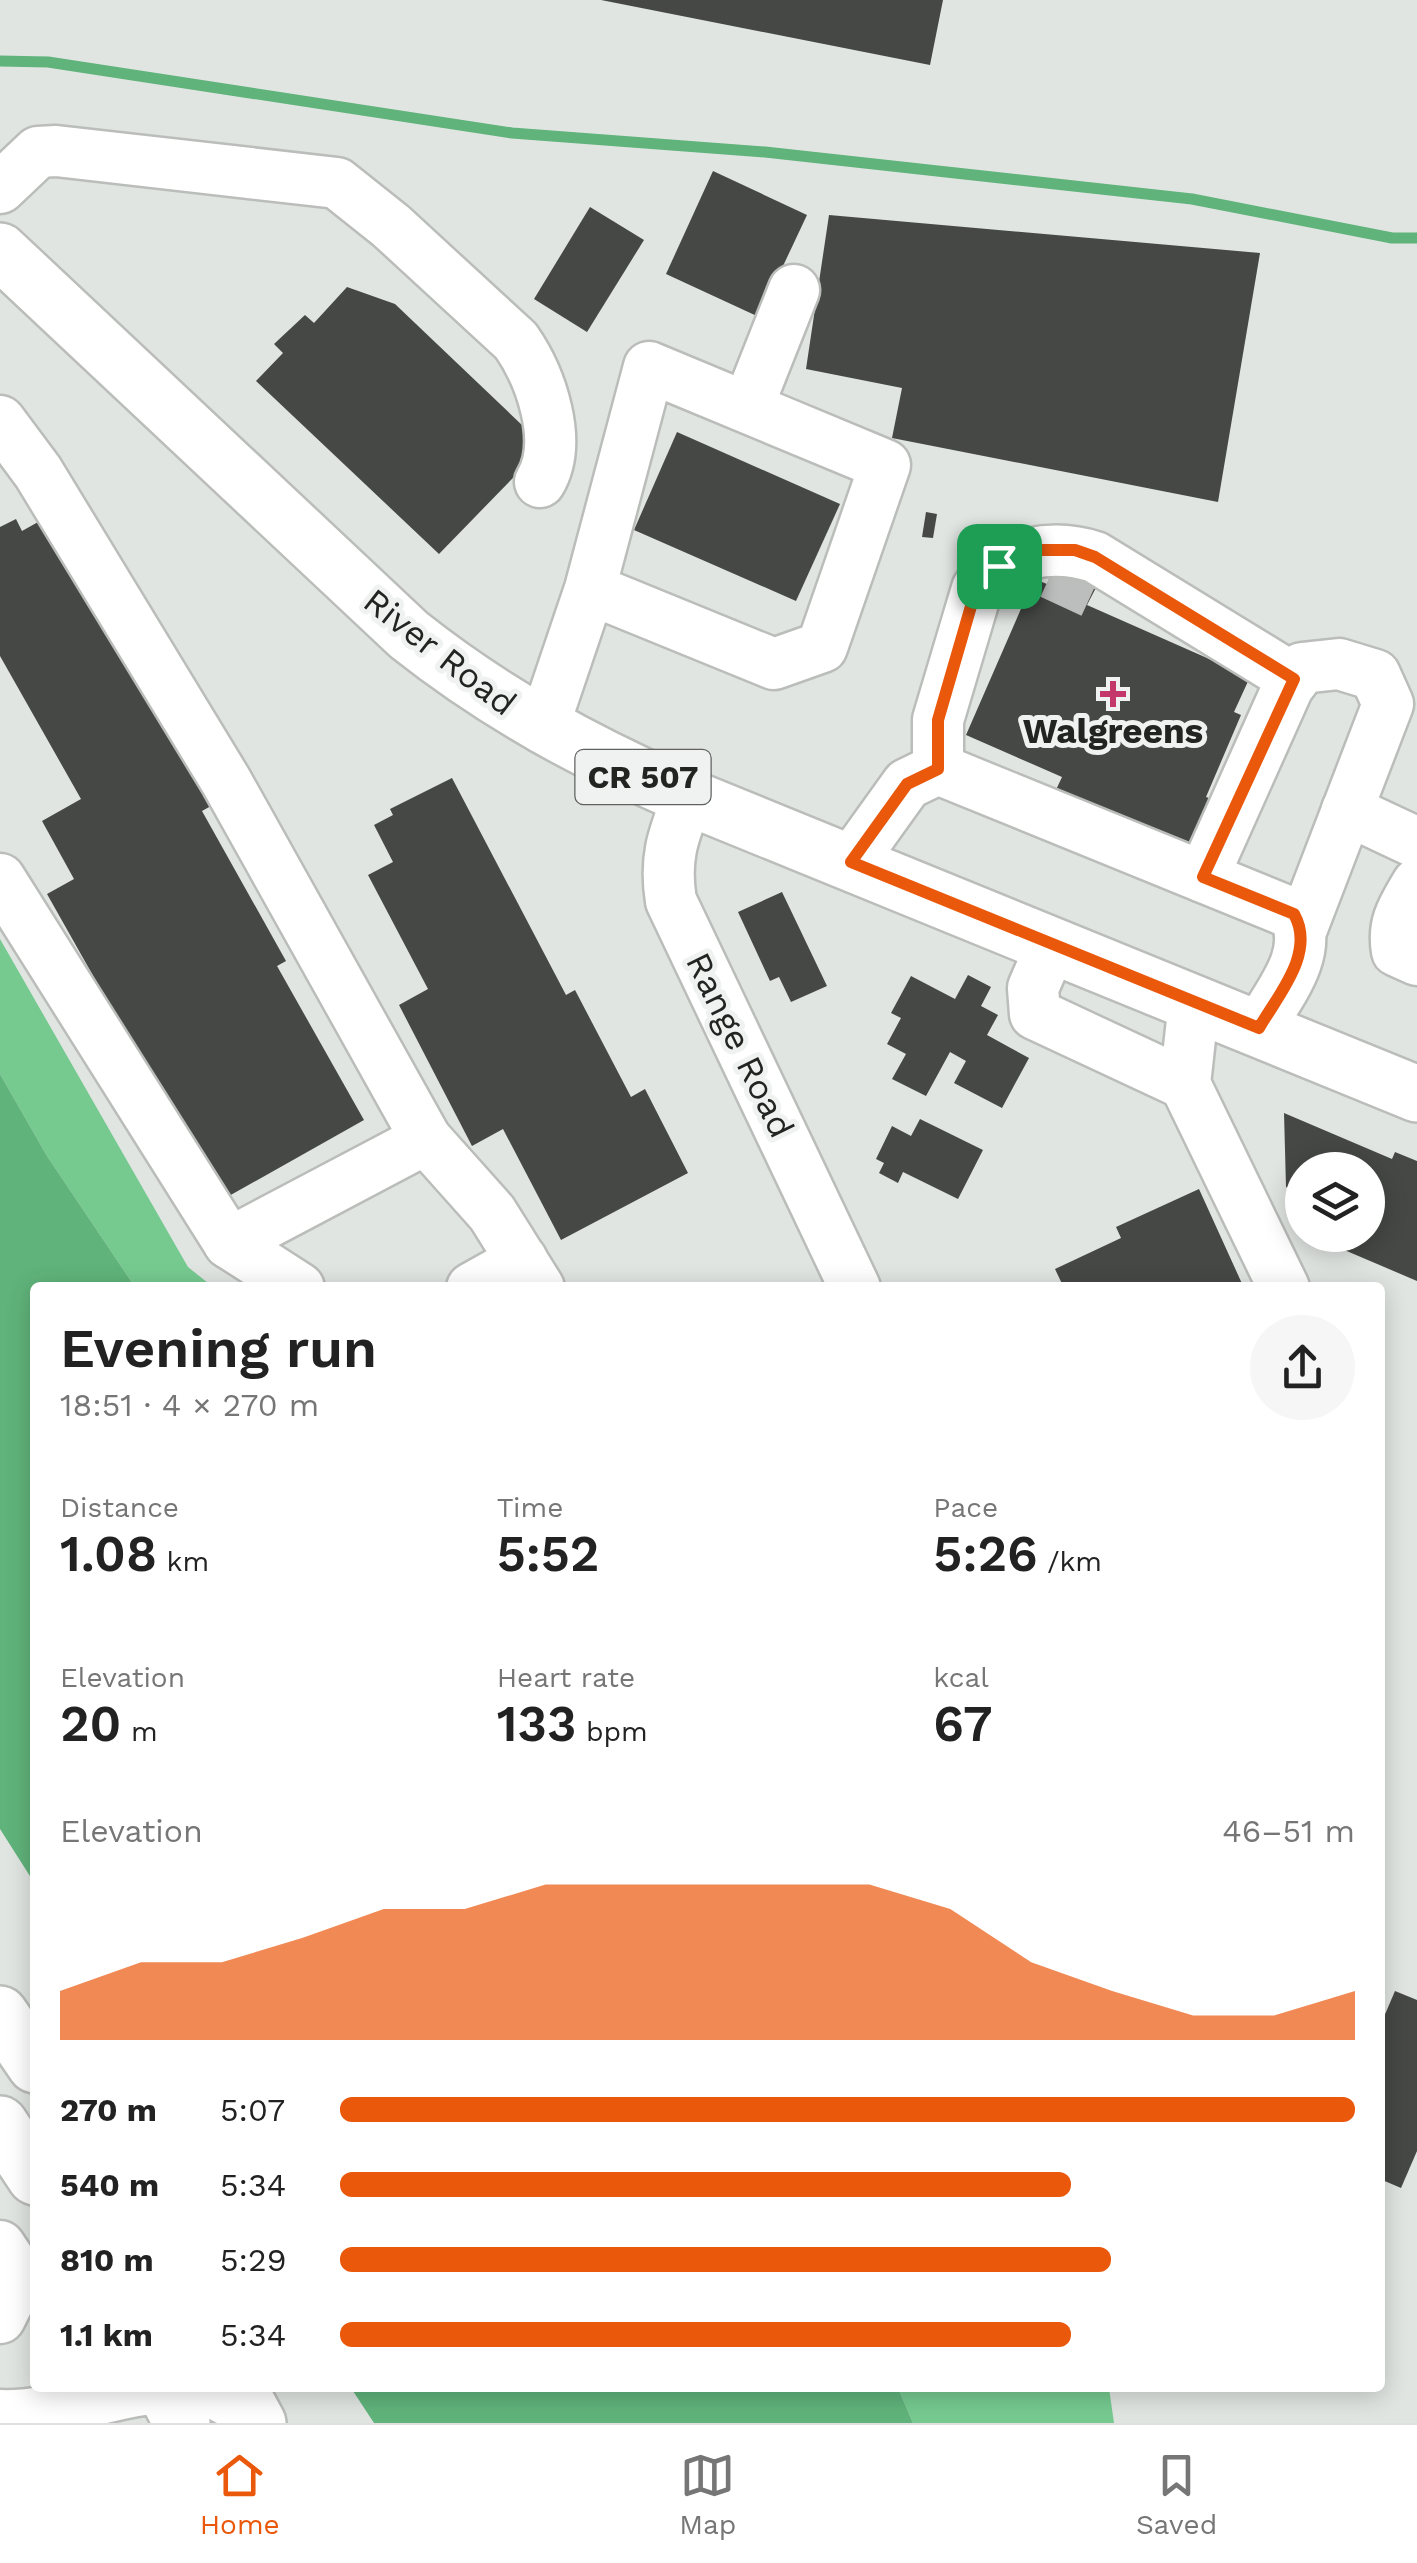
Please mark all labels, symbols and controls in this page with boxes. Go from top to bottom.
pin [957,524,1042,609]
icon: arrive [972,539,1027,594]
street label: River Road [355,580,525,724]
marker: Walgreens [1102,683,1124,705]
place label: Walgreens [1023,710,1203,752]
road number: CR 507 [576,750,710,804]
street label: Range Road [677,945,803,1145]
map controls [1285,1152,1385,1252]
button: layers [1285,1152,1385,1252]
button: share [1250,1315,1355,1420]
text: Evening run [60,1316,377,1380]
text: 18:51 · 4 × 270 m [60,1386,319,1424]
text: Distance [60,1491,179,1524]
text: Time [497,1491,563,1524]
text: Pace [933,1491,998,1524]
text: 1.08 [60,1524,157,1583]
text: 5:52 [497,1524,599,1583]
text: 5:26 [933,1524,1038,1583]
text: km [157,1545,209,1578]
text: /km [1038,1545,1102,1578]
text: Elevation [60,1661,185,1694]
text: Heart rate [497,1661,635,1694]
text: kcal [933,1661,989,1694]
text: 20 [60,1694,121,1753]
text: 133 [497,1694,576,1753]
text: 67 [933,1694,993,1753]
text: m [121,1715,158,1748]
text: bpm [576,1715,648,1748]
text: Elevation [60,1812,203,1850]
text: 46–51 m [1222,1812,1355,1850]
text: 270 m [60,2091,157,2129]
text: 5:07 [220,2091,285,2129]
text: 540 m [60,2166,159,2204]
text: 5:34 [220,2166,286,2204]
text: 810 m [60,2241,154,2279]
text: 5:29 [220,2241,287,2279]
text: 1.1 km [60,2316,153,2354]
text: 5:34 [220,2316,286,2354]
tab: Home [200,2448,280,2541]
tab: Map [679,2448,736,2541]
tab: Saved [1136,2448,1217,2541]

